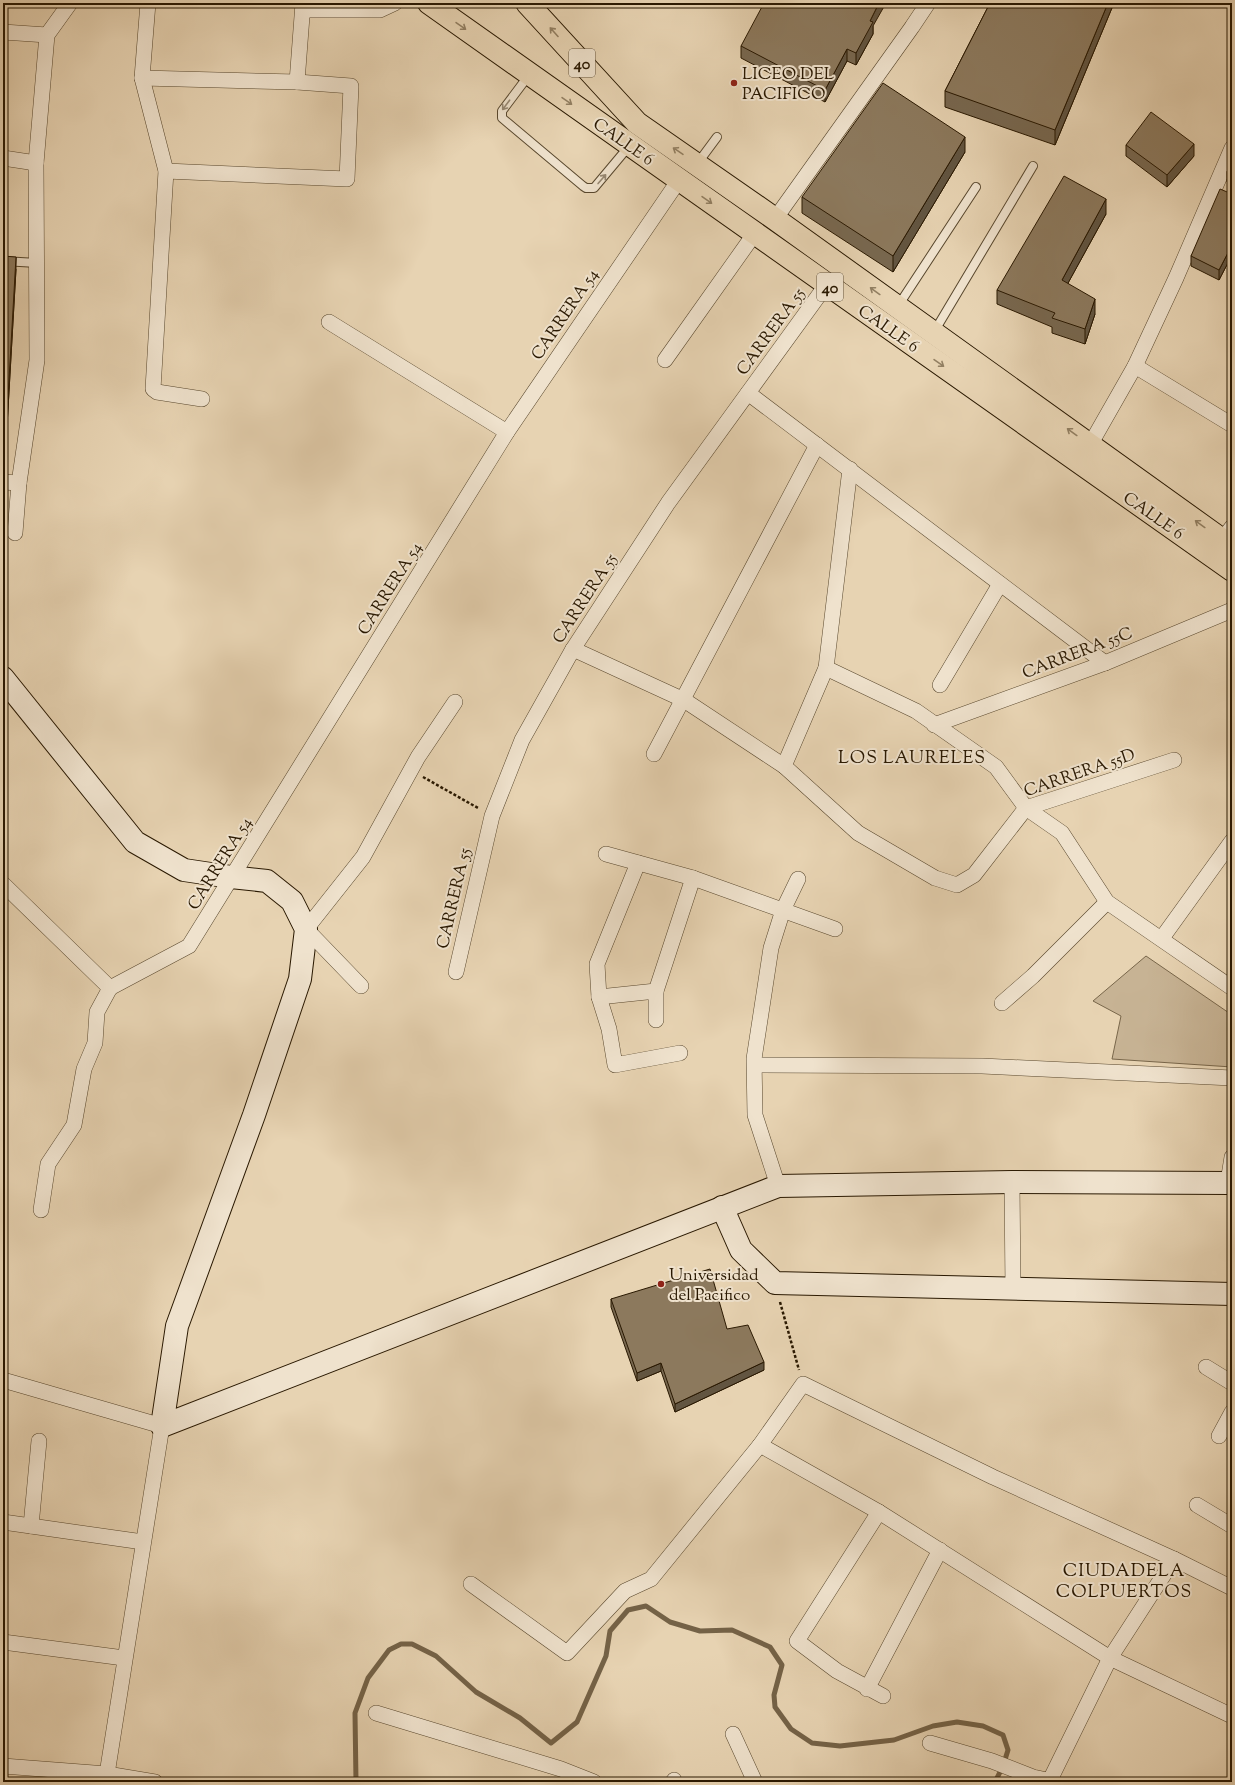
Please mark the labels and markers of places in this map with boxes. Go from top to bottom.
place label: LICEO DEL PACIFICO [742,63,834,107]
marker: LICEO DEL PACIFICO [729,78,739,88]
place label: Universidad del Pacifico [669,1264,759,1308]
marker: Universidad del Pacifico [656,1279,666,1289]

